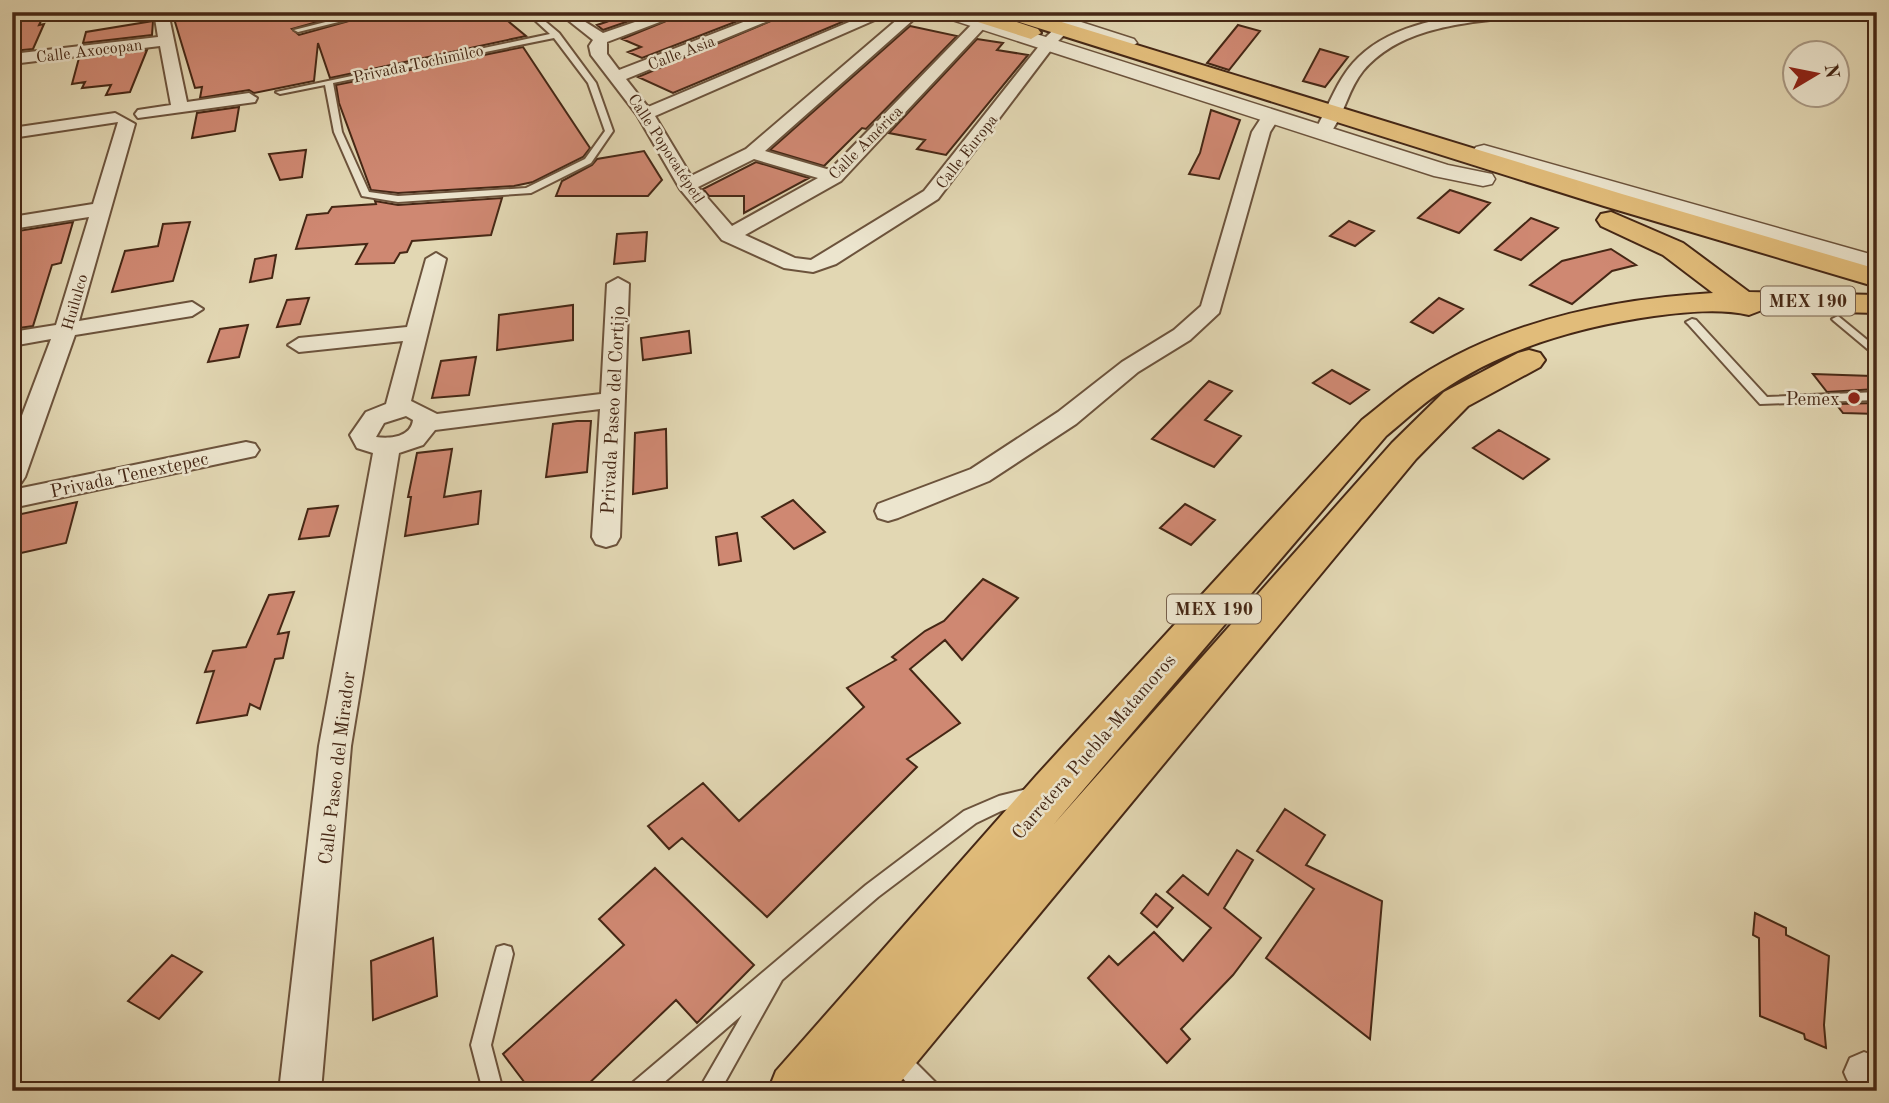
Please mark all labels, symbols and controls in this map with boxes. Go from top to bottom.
street label: Calle Asia [646,34,718,74]
street label: Calle Axocopan [35,37,144,66]
north arrow [1780,38,1850,108]
street label: Privada Tochimilco [352,43,485,87]
text: N [1820,63,1841,81]
street label: Calle Popocatépetl [624,92,707,207]
street label: Calle América [826,103,906,183]
street label: Calle Europa [934,112,1001,192]
street label: Huilulco [60,273,92,332]
road number: MEX 190 [1761,286,1855,316]
street label: Privada Paseo del Cortijo [600,305,629,515]
marker: Pemex [1846,390,1862,406]
place label: Pemex [1786,391,1840,410]
street label: Privada Tenextepec [49,450,210,503]
road number: MEX 190 [1167,594,1261,624]
street label: Carretera Puebla-Matamoros [1009,651,1180,844]
street label: Calle Paseo del Mirador [317,671,360,866]

